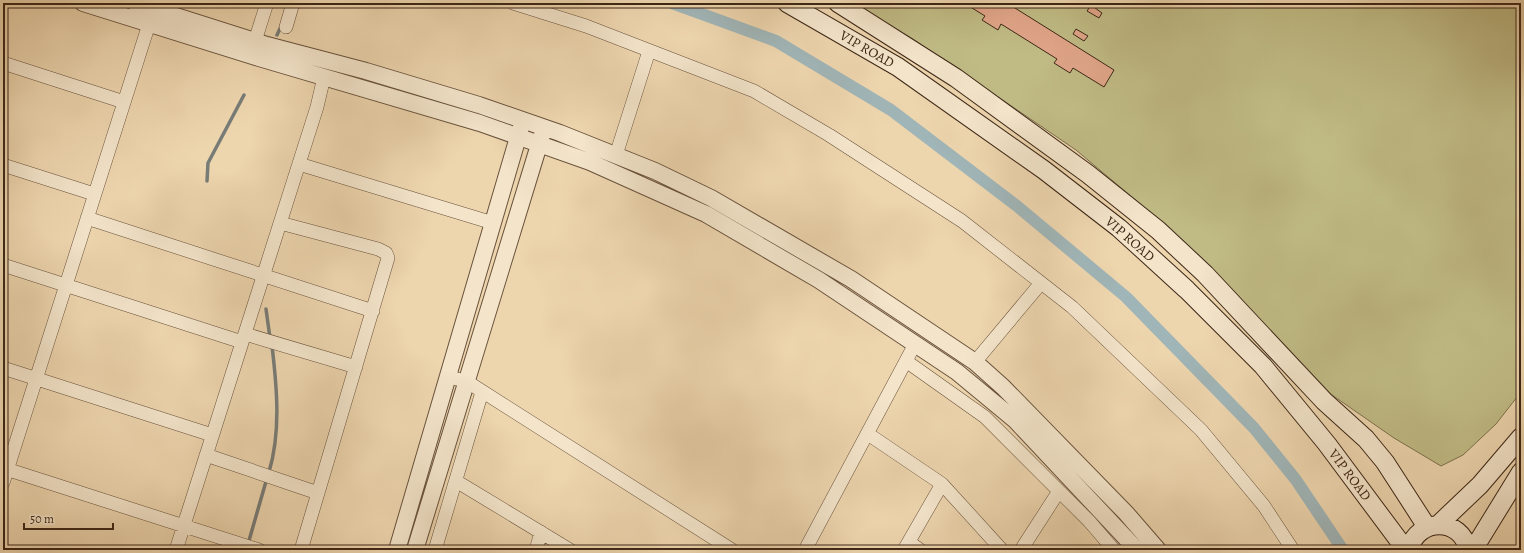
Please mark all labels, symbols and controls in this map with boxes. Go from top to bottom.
street label: VIP ROAD [835,25,898,72]
street label: VIP ROAD [1100,211,1159,266]
street label: VIP ROAD [1324,445,1376,505]
scale bar [24,505,113,531]
text: 50 m [30,511,54,527]

